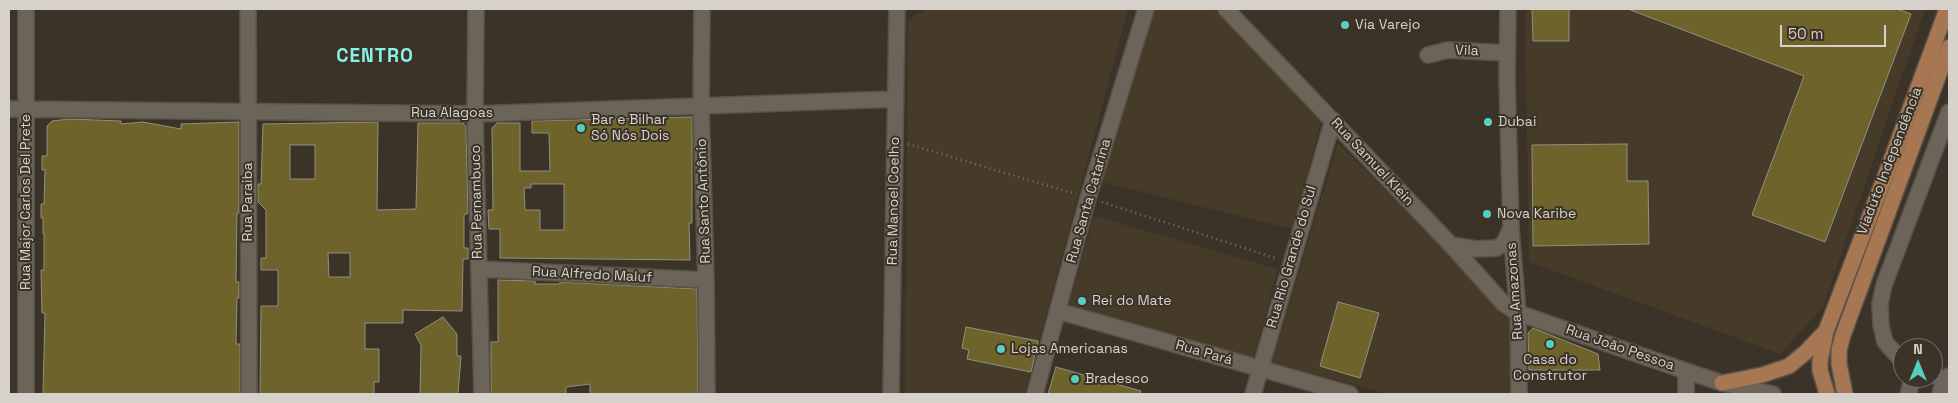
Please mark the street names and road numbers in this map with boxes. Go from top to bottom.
street label: Vila [1455,42,1479,60]
street label: Viaduto Independência [1854,85,1926,237]
street label: Rua Alagoas [411,105,493,121]
street label: Rua Major Carlos Del Prete [18,114,34,290]
street label: Rua Samuel Klein [1327,115,1417,209]
street label: Rua Manoel Coelho [884,137,904,265]
street label: Rua Santa Catarina [1063,137,1115,265]
street label: Rua Santo Antônio [693,138,715,264]
street label: Rua Pernambuco [468,145,486,259]
street label: Rua Paraiba [240,163,256,241]
street label: Rua Rio Grande do Sul [1264,184,1320,330]
street label: Rua Amazonas [1503,242,1527,340]
street label: Rua Alfredo Maluf [531,263,653,287]
street label: Rua João Pessoa [1564,322,1676,374]
street label: Rua Pará [1174,337,1234,369]

